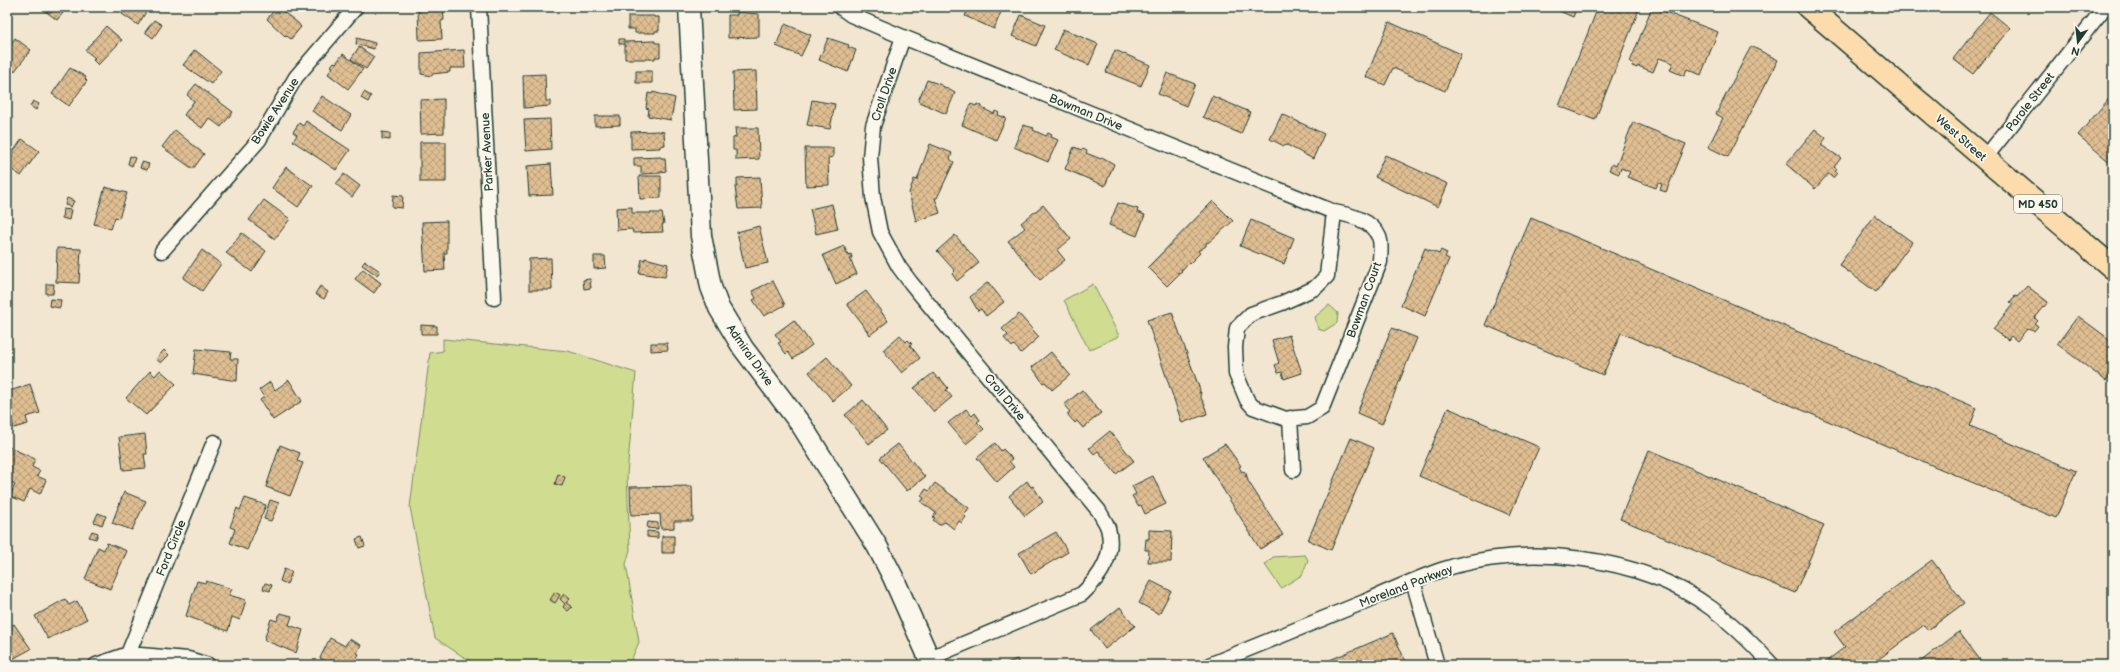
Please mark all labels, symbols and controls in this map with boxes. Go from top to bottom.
north arrow [2058,22,2098,62]
text: N [2070,44,2081,59]
street label: Croll Drive [868,65,901,123]
street label: Parole Street [2003,70,2058,135]
street label: Bowie Avenue [248,75,303,147]
street label: Bowman Drive [1047,91,1125,134]
street label: Parker Avenue [478,112,497,192]
street label: West Street [1932,112,1990,165]
road number: MD 450 [2014,195,2062,213]
street label: Bowman Court [1344,260,1385,340]
street label: Admiral Drive [723,322,776,389]
street label: Croll Drive [981,371,1028,424]
street label: Ford Circle [153,518,190,579]
street label: Moreland Parkway [1357,562,1456,611]

